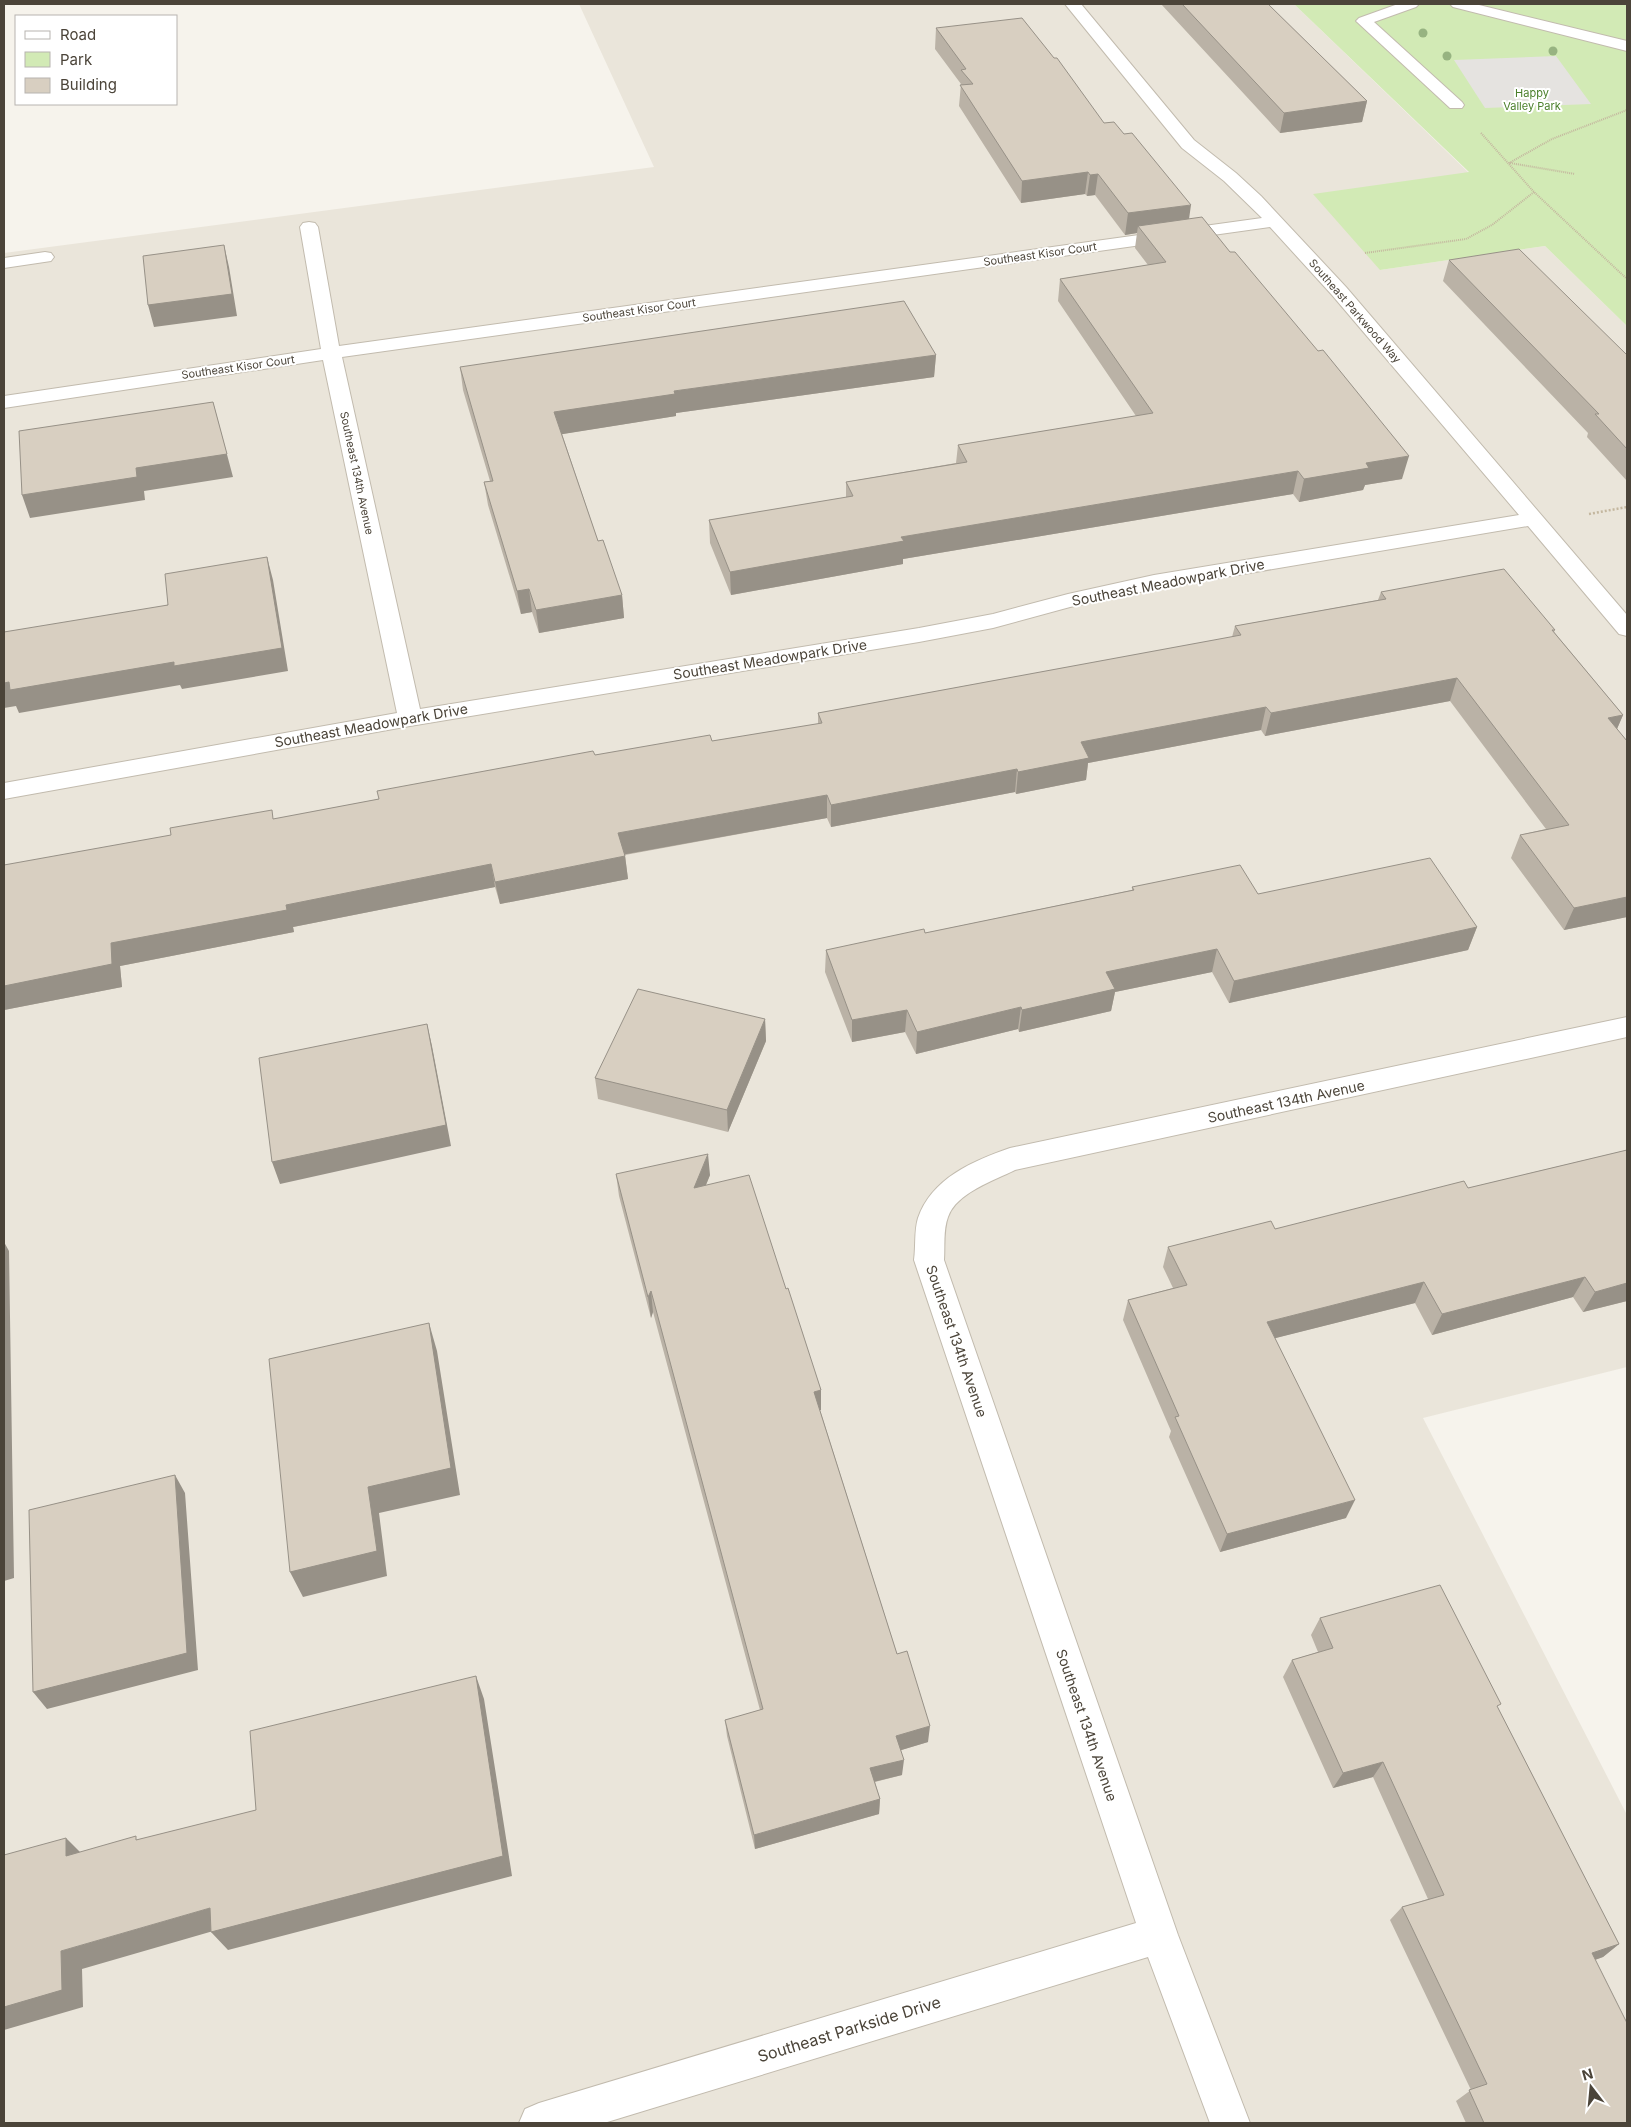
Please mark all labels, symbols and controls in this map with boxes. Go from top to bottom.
legend [15,15,178,105]
text: Road [60,25,96,44]
text: Park [60,50,93,69]
text: Building [60,75,117,94]
park label: Happy Valley Park [1503,86,1561,113]
street label: Southeast Kisor Court [982,239,1098,269]
street label: Southeast Parkwood Way [1306,256,1404,366]
street label: Southeast Kisor Court [581,295,697,325]
street label: Southeast Kisor Court [180,352,296,382]
street label: Southeast 134th Avenue [337,410,377,536]
street label: Southeast Meadowpark Drive [1070,555,1266,609]
street label: Southeast Meadowpark Drive [672,635,868,683]
street label: Southeast Meadowpark Drive [273,700,469,750]
street label: Southeast 134th Avenue [1206,1076,1366,1126]
street label: Southeast 134th Avenue [923,1263,991,1419]
street label: Southeast 134th Avenue [1053,1647,1121,1803]
street label: Southeast Parkside Drive [755,1992,943,2066]
north arrow [1566,2062,1616,2112]
text: N [1580,2064,1595,2084]

